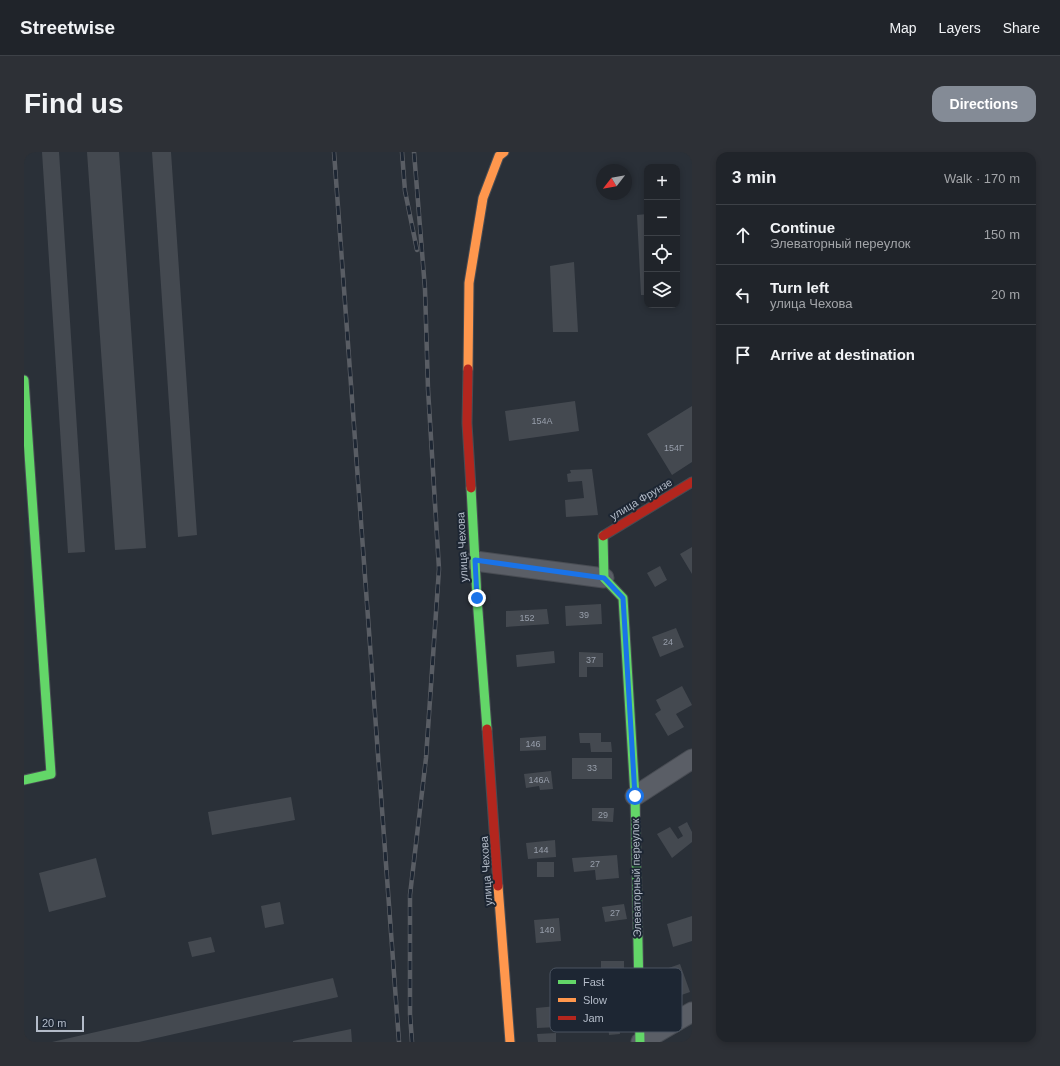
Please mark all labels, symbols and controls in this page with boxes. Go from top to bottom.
text: Streetwise [20,17,115,38]
text: Map [889,20,917,36]
text: Layers [939,20,981,36]
text: Share [1003,20,1040,36]
button: Directions [932,86,1036,122]
text: Find us [24,88,124,119]
north arrow [596,164,632,200]
map controls [644,164,680,308]
button: + [644,164,680,200]
text: 3 min [732,168,776,187]
text: Walk · 170 m [944,171,1020,186]
button: − [644,200,680,236]
text: Continue [770,219,835,236]
icon: ahead [732,224,754,246]
text: 150 m [984,227,1020,242]
button: locate [644,236,680,272]
text: Элеваторный переулок [770,236,911,251]
button: layers [644,272,680,308]
text: Turn left [770,279,829,296]
icon: left [732,284,754,306]
text: 20 m [991,287,1020,302]
text: улица Чехова [770,296,853,311]
icon: arrive [732,344,754,366]
text: Arrive at destination [770,346,915,363]
house number: 154А [531,416,553,426]
house number: 154Г [664,443,684,453]
street label: улица Фрунзе [608,476,674,522]
street label: улица Чехова [454,511,470,582]
route end [468,589,486,607]
house number: 39 [579,610,589,620]
house number: 152 [519,613,535,623]
house number: 24 [663,637,673,647]
house number: 37 [586,655,596,665]
house number: 146 [525,739,541,749]
house number: 33 [587,763,597,773]
house number: 146А [528,775,550,785]
route start [626,787,644,805]
house number: 29 [598,810,608,820]
street label: Элеваторный переулок [629,818,643,938]
street label: улица Чехова [478,835,494,906]
house number: 144 [533,845,549,855]
house number: 27 [590,859,600,869]
house number: 27 [610,908,620,918]
house number: 140 [539,925,555,935]
legend [550,968,682,1032]
text: Fast [583,976,604,988]
text: Slow [583,994,607,1006]
text: Jam [583,1012,604,1024]
scale bar [36,1014,84,1033]
text: 20 m [42,1017,66,1029]

